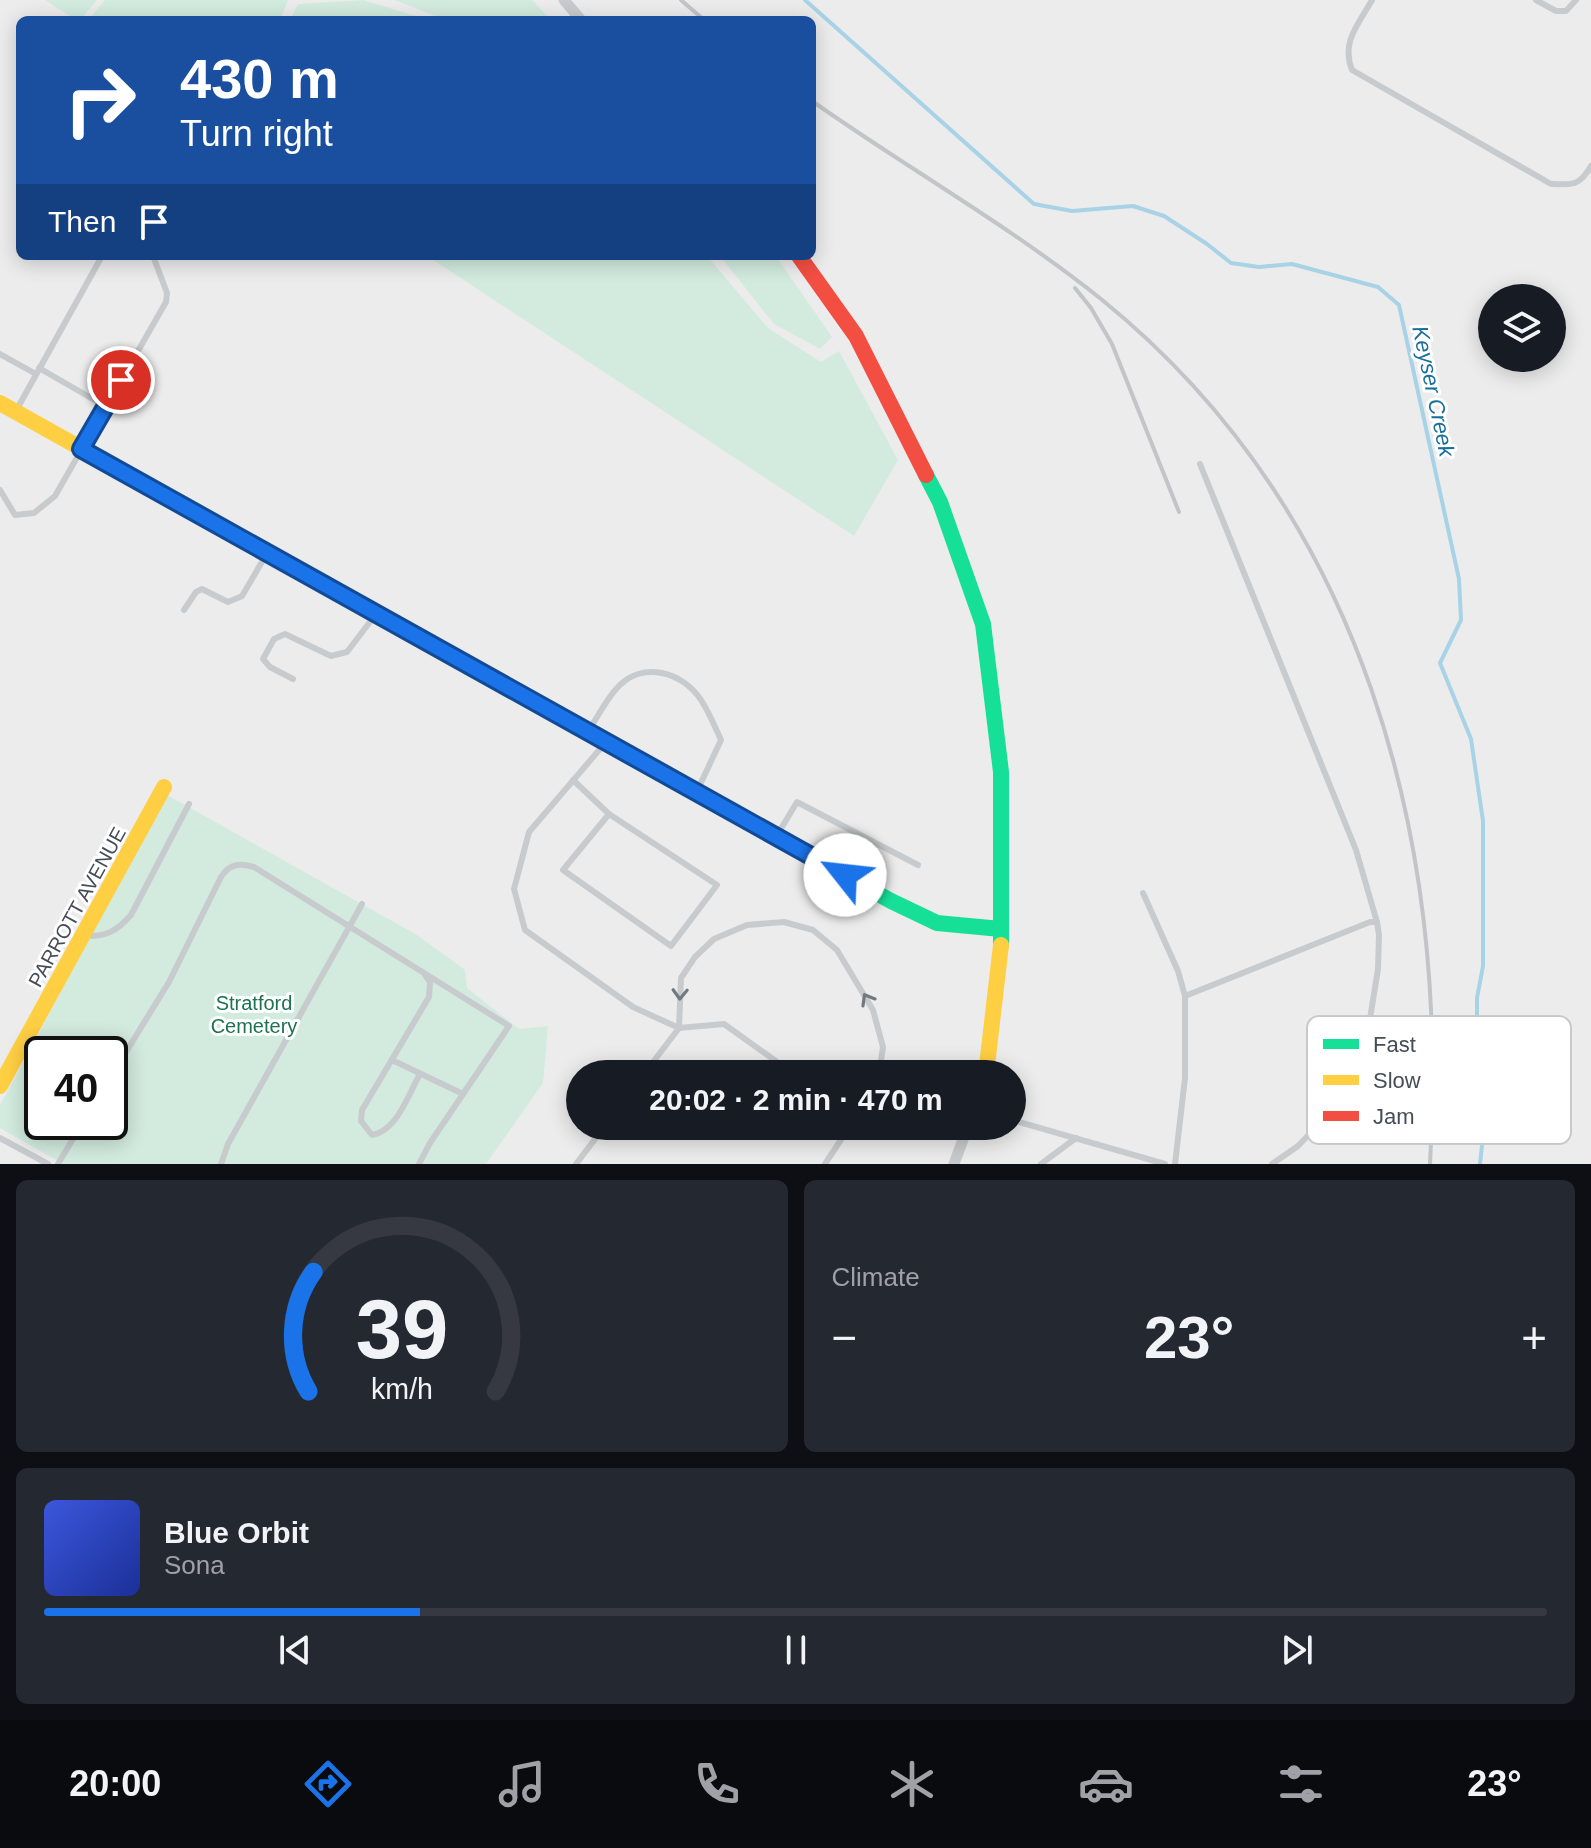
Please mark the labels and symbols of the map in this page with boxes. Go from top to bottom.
water label: Keyser Creek [1407,323,1460,460]
pin [87,346,155,414]
street label: PARROTT AVENUE [24,823,130,991]
position arrow [803,833,887,917]
one-way arrow [672,988,689,1001]
park label: Stratford Cemetery [211,992,297,1037]
one-way arrow [861,993,877,1008]
legend [1307,1016,1571,1144]
text: Fast [1373,1032,1416,1057]
speed limit sign: 40 [24,1036,128,1140]
text: Slow [1373,1068,1421,1093]
text: Jam [1373,1104,1415,1129]

